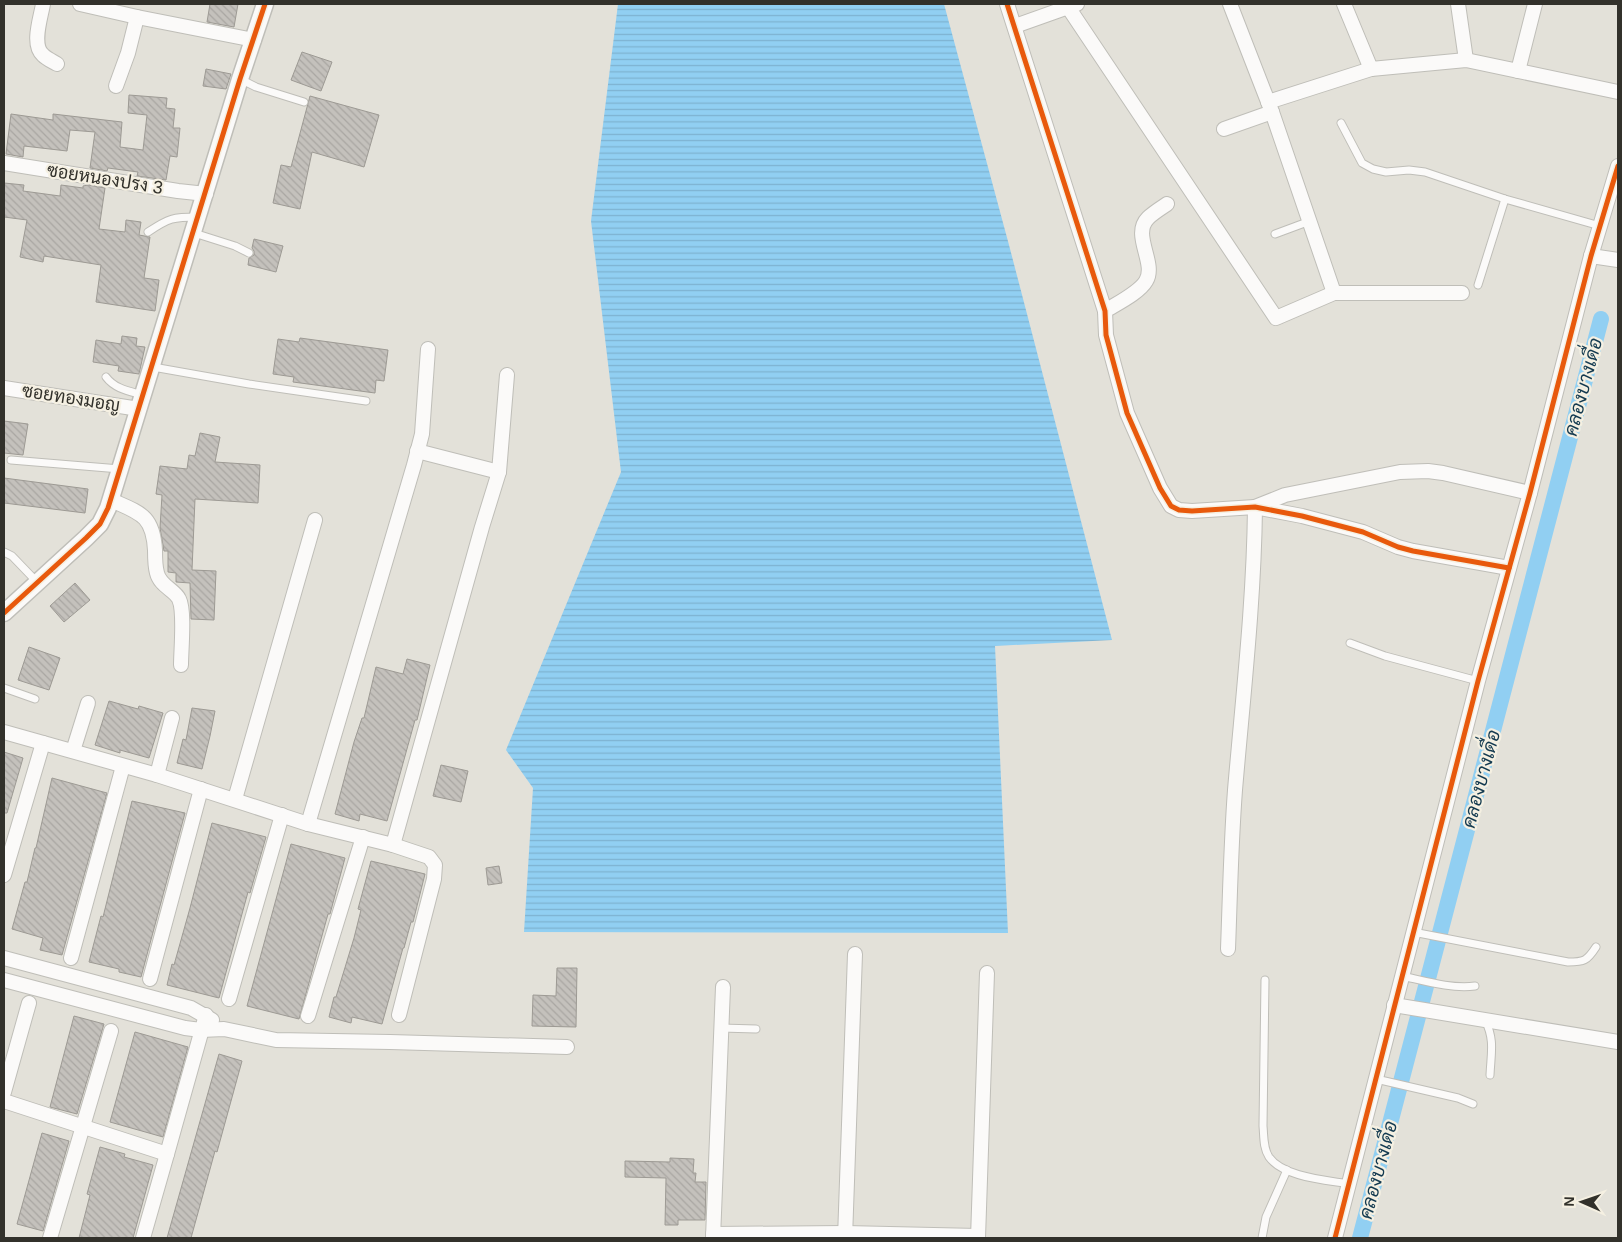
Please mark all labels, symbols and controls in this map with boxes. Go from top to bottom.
street label: ซอยหนองปรง 3 [46,160,164,198]
water label: คลองบางเดื่อ [1553,334,1606,438]
street label: ซอยทองมอญ [20,380,121,417]
water label: คลองบางเดื่อ [1451,726,1504,830]
water label: คลองบางเดื่อ [1348,1117,1401,1221]
north arrow [1557,1177,1607,1227]
text: N [1561,1196,1577,1207]

